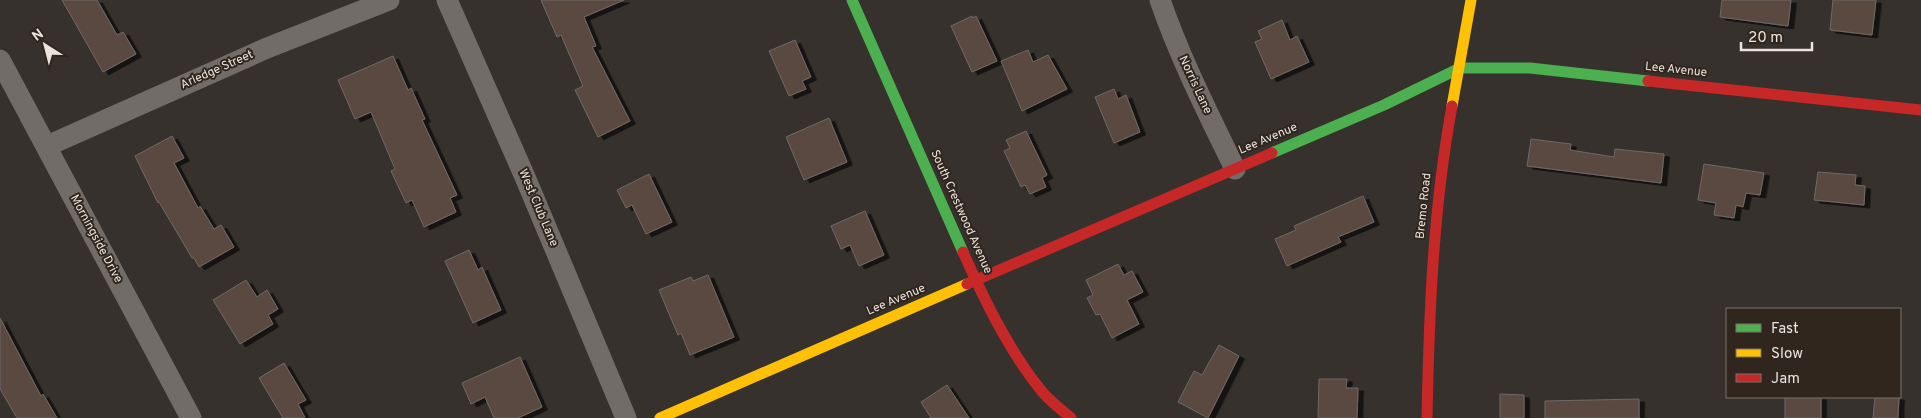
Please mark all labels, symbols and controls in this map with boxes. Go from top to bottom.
north arrow [20,20,70,70]
scale bar [1741,20,1812,52]
text: N [29,26,47,46]
text: 20 m [1748,29,1783,48]
street label: Arledge Street [178,47,256,93]
street label: Norris Lane [1175,53,1215,117]
street label: Lee Avenue [1644,59,1708,81]
street label: Lee Avenue [1236,119,1300,159]
street label: South Crestwood Avenue [926,148,996,276]
street label: West Club Lane [514,167,562,249]
street label: Bremo Road [1413,172,1435,240]
street label: Morningside Drive [66,192,126,286]
street label: Lee Avenue [864,280,928,320]
legend [1726,308,1901,398]
text: Fast [1771,320,1799,339]
text: Slow [1771,345,1803,364]
text: Jam [1771,370,1800,389]

